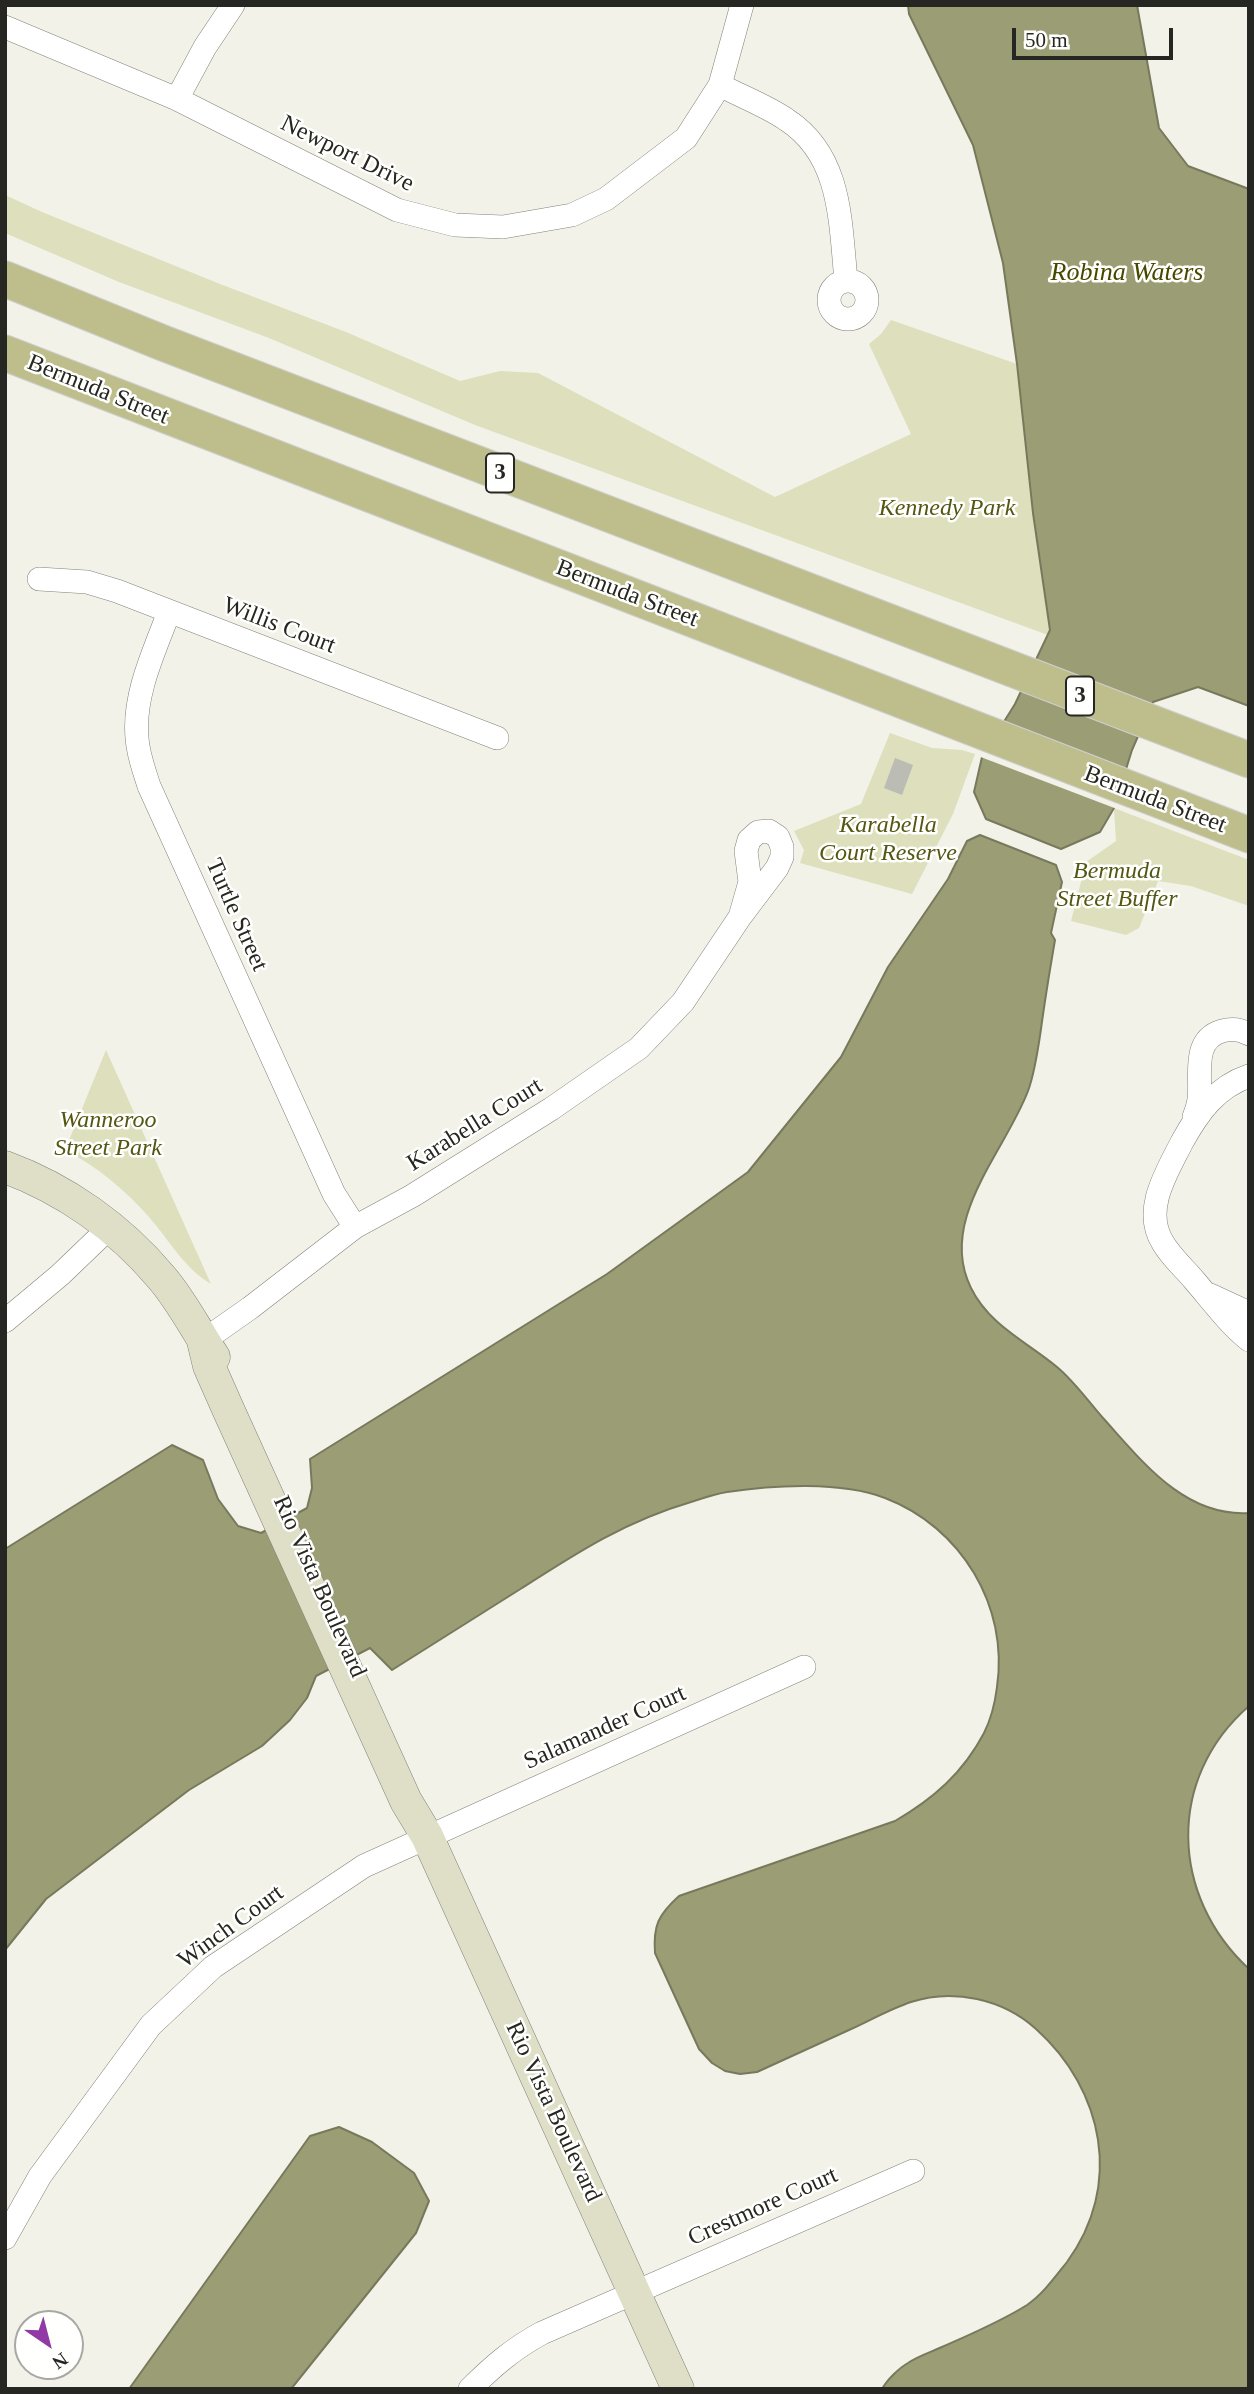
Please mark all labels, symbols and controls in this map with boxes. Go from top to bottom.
scale bar [1016,14,1177,58]
text: 50 m [1025,28,1068,52]
street label: Newport Drive [276,109,418,199]
water label: Robina Waters [1051,257,1203,289]
street label: Bermuda Street [23,349,173,431]
road number: 3 [486,453,514,492]
park label: Kennedy Park [879,495,1015,523]
street label: Bermuda Street [552,554,702,634]
street label: Willis Court [219,591,339,661]
road number: 3 [1066,676,1094,716]
street label: Bermuda Street [1080,760,1230,840]
park label: Karabella Court Reserve [819,812,957,868]
street label: Turtle Street [198,854,274,976]
park label: Bermuda Street Buffer [1056,858,1178,914]
street label: Karabella Court [402,1072,548,1178]
park label: Wanneroo Street Park [54,1107,162,1163]
street label: Rio Vista Boulevard [266,1492,372,1682]
street label: Salamander Court [520,1679,690,1777]
street label: Winch Court [173,1879,289,1975]
street label: Rio Vista Boulevard [499,2017,607,2207]
street label: Crestmore Court [684,2161,842,2253]
north arrow [14,2310,84,2380]
text: N [49,2348,72,2374]

